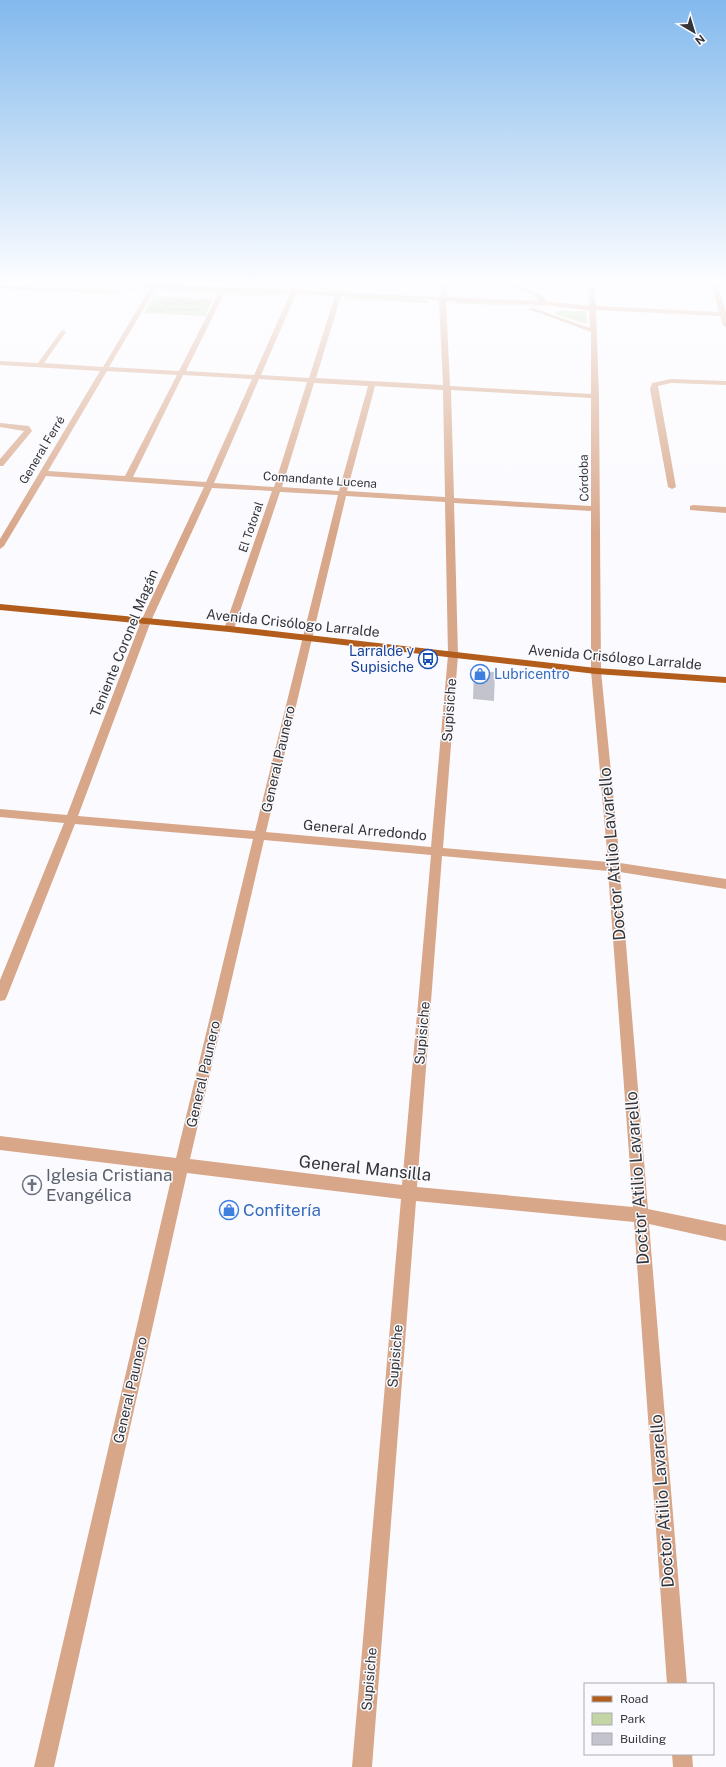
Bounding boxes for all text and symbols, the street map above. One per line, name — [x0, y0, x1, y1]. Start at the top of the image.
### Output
north arrow — [674, 12, 714, 52]
text: N — [693, 33, 707, 47]
street label: General Ferré — [16, 413, 68, 487]
street label: Córdoba — [577, 454, 591, 502]
street label: Comandante Lucena — [263, 469, 377, 491]
street label: El Totoral — [236, 499, 266, 554]
street label: Teniente Coronel Magán — [87, 567, 161, 719]
street label: Avenida Crisólogo Larralde — [206, 606, 381, 640]
street label: Avenida Crisólogo Larralde — [528, 641, 703, 673]
place label: Larralde y Supisiche — [349, 643, 415, 675]
bus stop icon: Larralde y Supisiche — [417, 648, 439, 670]
shop icon: Lubricentro — [469, 663, 491, 685]
place label: Lubricentro — [494, 666, 570, 682]
street label: Supisiche — [439, 678, 459, 742]
street label: General Paunero — [258, 704, 298, 814]
street label: Doctor Atilio Lavarello — [594, 767, 630, 941]
street label: General Arredondo — [302, 817, 428, 843]
street label: Supisiche — [411, 1001, 433, 1065]
street label: General Paunero — [183, 1019, 223, 1129]
street label: Doctor Atilio Lavarello — [621, 1091, 653, 1265]
street label: General Mansilla — [298, 1151, 432, 1185]
place label: Iglesia Cristiana Evangélica — [46, 1165, 172, 1205]
church icon: Iglesia Cristiana Evangélica — [21, 1174, 43, 1196]
shop icon: Confitería — [218, 1199, 240, 1221]
place label: Confitería — [243, 1200, 321, 1220]
street label: Supisiche — [384, 1324, 406, 1388]
street label: General Paunero — [110, 1335, 150, 1445]
street label: Doctor Atilio Lavarello — [646, 1414, 678, 1588]
street label: Supisiche — [358, 1647, 380, 1711]
legend — [584, 1683, 714, 1755]
text: Road — [620, 1692, 648, 1706]
text: Park — [620, 1712, 646, 1726]
text: Building — [620, 1732, 666, 1746]

